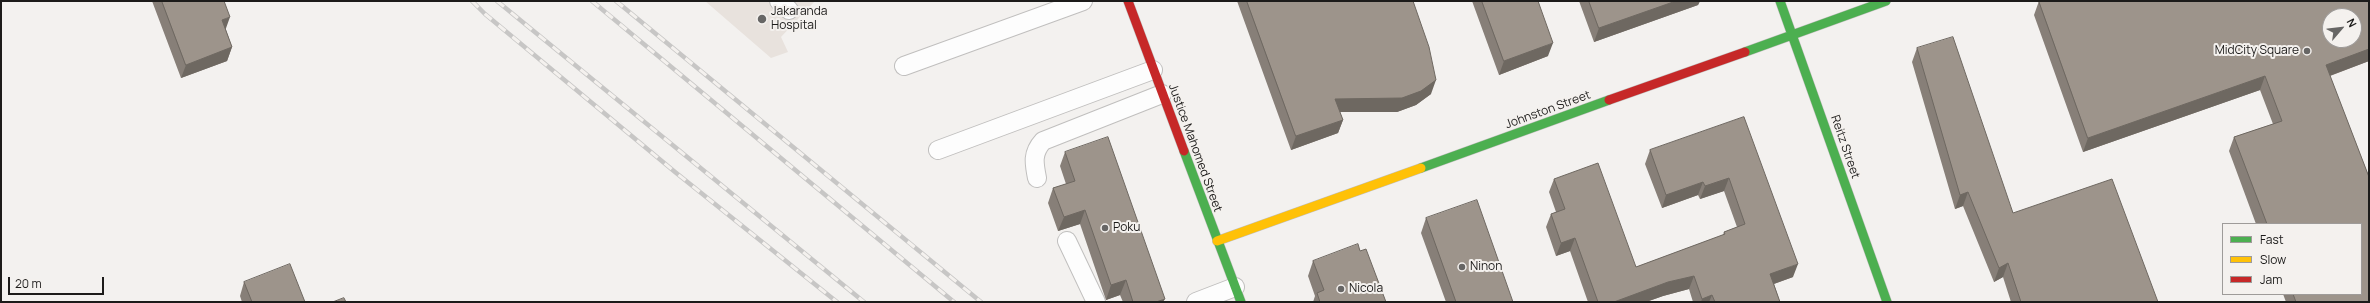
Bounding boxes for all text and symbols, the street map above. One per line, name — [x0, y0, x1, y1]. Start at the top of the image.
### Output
place label: Jakaranda Hospital — [771, 5, 827, 33]
north arrow — [2322, 8, 2362, 48]
marker: Jakaranda Hospital — [756, 13, 768, 25]
text: N — [2344, 16, 2361, 30]
place label: MidCity Square — [2215, 44, 2299, 58]
marker: MidCity Square — [2302, 46, 2312, 56]
street label: Justice Mahomed Street — [1165, 82, 1225, 214]
street label: Johnston Street — [1503, 88, 1593, 132]
street label: Reitz Street — [1827, 113, 1863, 181]
place label: Poku — [1113, 221, 1140, 235]
marker: Poku — [1100, 223, 1110, 233]
legend — [2222, 223, 2362, 295]
text: Fast — [2260, 231, 2284, 248]
text: Slow — [2260, 251, 2286, 268]
place label: Ninon — [1470, 260, 1502, 274]
marker: Ninon — [1457, 262, 1467, 272]
scale bar — [10, 269, 106, 295]
text: Jam — [2260, 271, 2282, 288]
text: 20 m — [15, 275, 42, 292]
place label: Nicola — [1349, 282, 1383, 296]
marker: Nicola — [1336, 284, 1346, 294]

